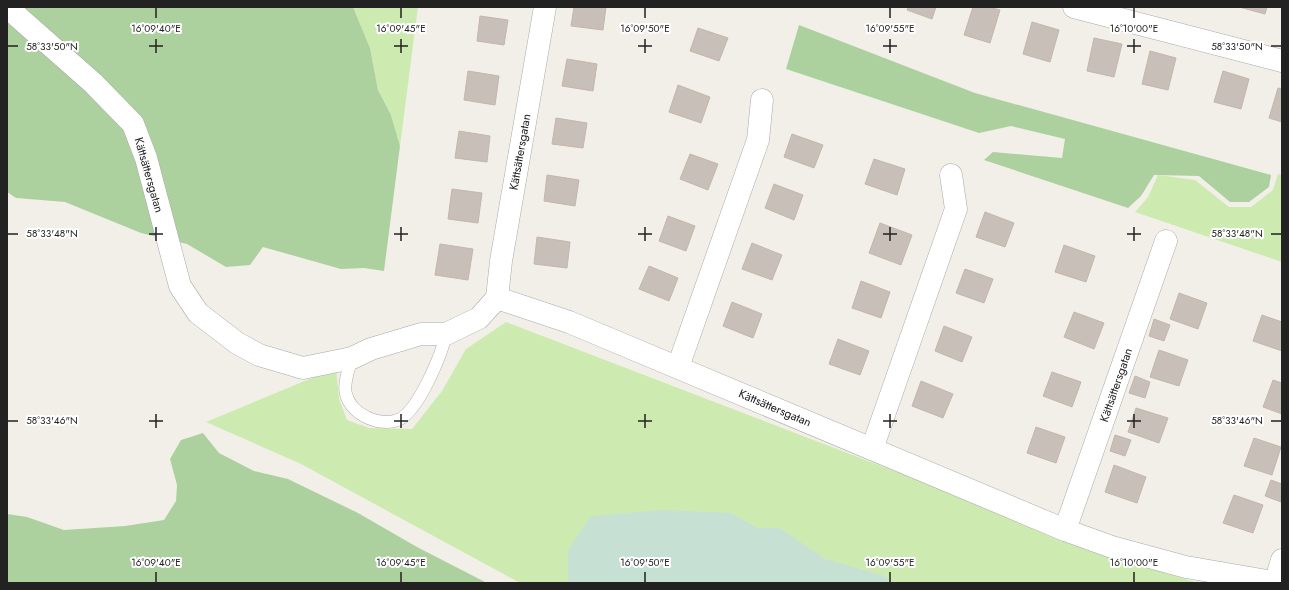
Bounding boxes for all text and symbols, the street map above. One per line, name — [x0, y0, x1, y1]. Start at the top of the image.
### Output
text: 16°09'40"E — [131, 21, 181, 36]
text: 16°09'45"E — [376, 21, 426, 36]
text: 16°09'50"E — [620, 21, 670, 36]
text: 16°09'55"E — [865, 21, 915, 36]
text: 16°10'00"E — [1110, 21, 1158, 36]
text: 58°33'50"N — [26, 39, 78, 54]
text: 58°33'50"N — [1211, 39, 1263, 54]
street label: Kättsättersgatan — [504, 112, 536, 192]
street label: Kättsättersgatan — [130, 135, 168, 215]
text: 58°33'48"N — [26, 226, 78, 241]
text: 58°33'48"N — [1211, 226, 1263, 241]
street label: Kättsättersgatan — [1095, 345, 1137, 425]
street label: Kättsättersgatan — [736, 385, 814, 431]
text: 58°33'46"N — [26, 413, 78, 428]
text: 58°33'46"N — [1211, 413, 1263, 428]
text: 16°09'40"E — [131, 555, 181, 570]
text: 16°09'45"E — [376, 555, 426, 570]
text: 16°09'50"E — [620, 555, 670, 570]
text: 16°09'55"E — [865, 555, 915, 570]
text: 16°10'00"E — [1110, 555, 1158, 570]

